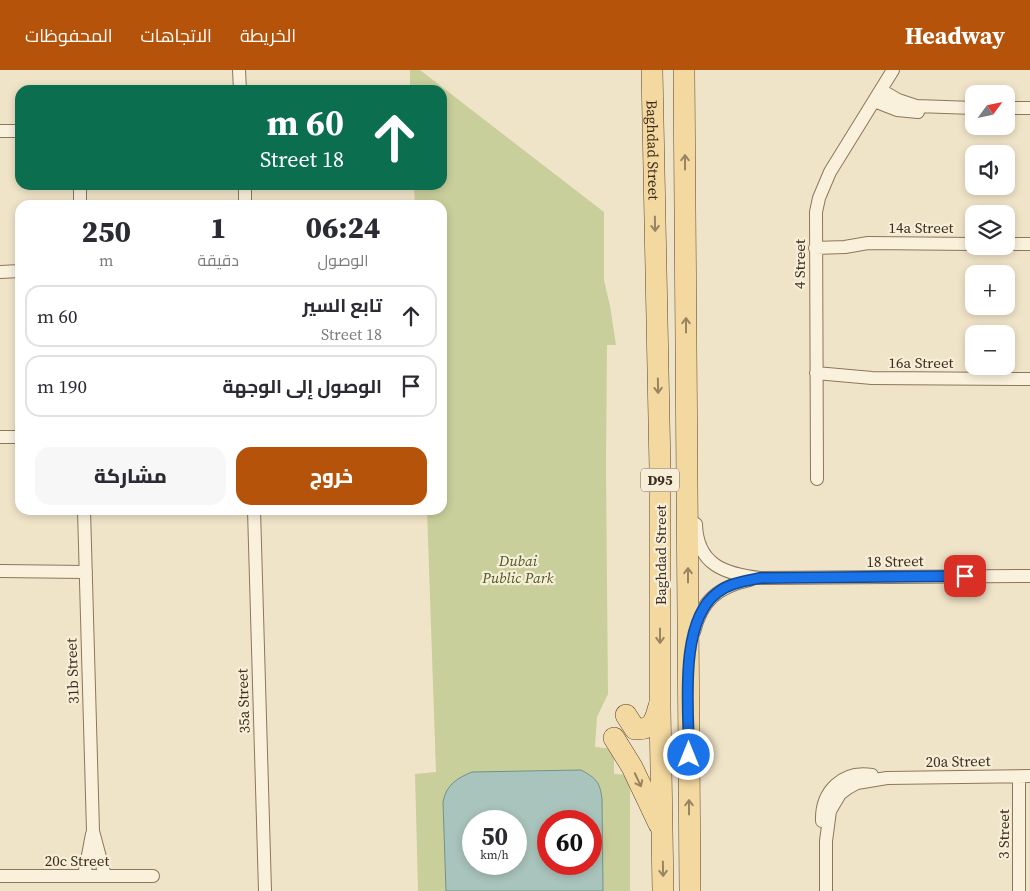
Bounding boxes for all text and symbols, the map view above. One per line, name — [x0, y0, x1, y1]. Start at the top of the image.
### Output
text: Headway — [905, 19, 1005, 52]
text: المحفوظات — [25, 23, 113, 48]
text: الاتجاهات — [141, 23, 212, 48]
text: الخريطة — [240, 23, 296, 48]
north arrow — [965, 85, 1015, 135]
map controls — [965, 85, 1015, 375]
text: 60 m — [267, 99, 344, 147]
street label: Baghdad Street — [642, 100, 665, 201]
icon: ahead — [362, 105, 427, 170]
text: 18 Street — [260, 144, 344, 174]
button: sound — [965, 145, 1015, 195]
one-way arrow — [680, 155, 690, 171]
button: layers — [965, 205, 1015, 255]
text: 1 — [210, 207, 227, 248]
text: 06:24 — [305, 207, 381, 248]
text: 250 — [81, 211, 131, 252]
one-way arrow — [650, 215, 660, 231]
street label: 14a Street — [889, 217, 954, 238]
street label: 4 Street — [789, 239, 810, 289]
text: m — [99, 249, 113, 271]
text: دقيقة — [197, 249, 239, 271]
text: الوصول — [318, 249, 369, 271]
button: + — [965, 265, 1015, 315]
text: تابع السير — [302, 292, 382, 318]
icon: ahead — [397, 302, 425, 330]
text: 60 m — [37, 303, 78, 329]
one-way arrow — [681, 317, 691, 334]
text: 18 Street — [321, 323, 382, 345]
button: − — [965, 325, 1015, 375]
street label: 16a Street — [889, 352, 954, 373]
icon: arrive — [397, 372, 425, 400]
text: 190 m — [37, 373, 87, 399]
text: الوصول إلى الوجهة — [222, 373, 382, 399]
one-way arrow — [653, 378, 663, 394]
button: مشاركة — [35, 447, 226, 505]
button: خروج — [236, 447, 427, 505]
road number: D95 — [641, 468, 679, 492]
street label: Baghdad Street — [650, 505, 671, 605]
park label: Dubai Public Park — [481, 550, 555, 588]
street label: 18 Street — [866, 550, 924, 572]
pin — [944, 555, 986, 597]
icon: arrive — [951, 562, 979, 590]
one-way arrow — [683, 567, 693, 584]
one-way arrow — [655, 628, 665, 644]
street label: 31b Street — [60, 638, 84, 704]
street label: 35a Street — [231, 668, 255, 734]
position arrow — [662, 728, 714, 780]
street label: 20a Street — [925, 750, 991, 772]
one-way arrow — [634, 772, 644, 787]
one-way arrow — [684, 800, 694, 816]
street label: 3 Street — [993, 809, 1014, 859]
speed limit sign: 60 — [537, 810, 602, 875]
text: 50 — [481, 819, 508, 853]
text: km/h — [480, 847, 509, 863]
street label: 20c Street — [45, 850, 109, 871]
one-way arrow — [658, 860, 668, 876]

